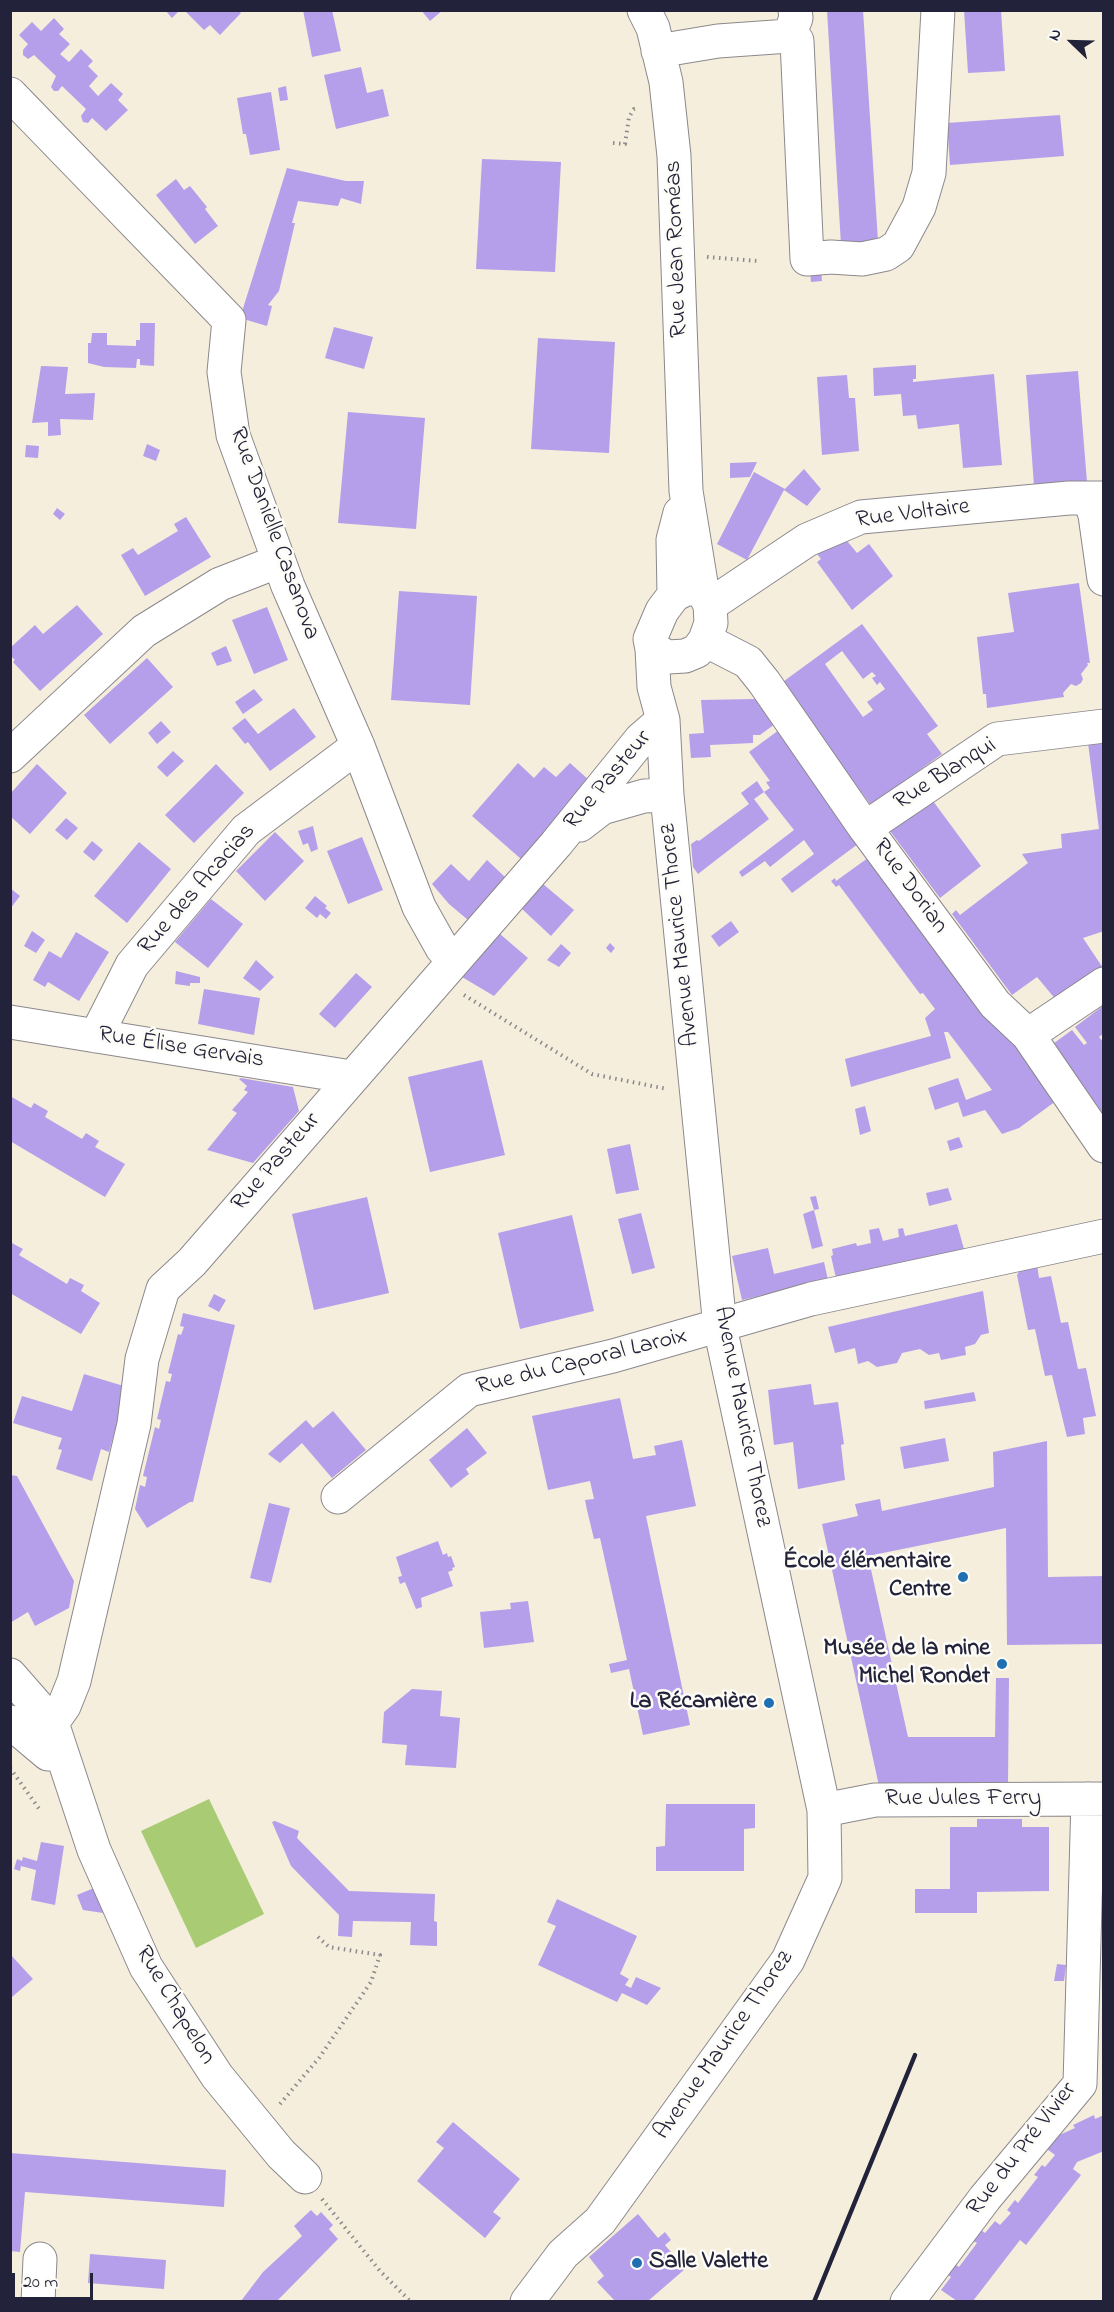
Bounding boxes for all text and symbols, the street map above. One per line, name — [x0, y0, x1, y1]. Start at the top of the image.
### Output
north arrow — [1042, 12, 1102, 72]
text: N — [1042, 25, 1069, 45]
street label: Rue Jean Roméas — [661, 160, 695, 338]
street label: Rue Danielle Casanova — [221, 424, 325, 644]
street label: Rue Voltaire — [855, 494, 971, 536]
street label: Rue Pasteur — [559, 725, 659, 837]
street label: Rue Blanqui — [890, 732, 1002, 818]
street label: Rue des Acacias — [133, 818, 263, 962]
street label: Avenue Maurice Thorez — [655, 822, 707, 1048]
street label: Rue Dorian — [865, 834, 953, 940]
street label: Rue Élise Gervais — [96, 1022, 266, 1076]
street label: Rue Pasteur — [226, 1108, 328, 1218]
street label: Avenue Maurice Thorez — [705, 1304, 777, 1530]
street label: Rue du Caporal Laroix — [474, 1323, 690, 1403]
place label: École élémentaire Centre — [783, 1549, 951, 1605]
marker: École élémentaire Centre — [956, 1570, 970, 1584]
place label: Musée de la mine Michel Rondet — [823, 1636, 990, 1692]
marker: Musée de la mine Michel Rondet — [995, 1657, 1009, 1671]
place label: La Récamière — [630, 1689, 757, 1717]
marker: La Récamière — [762, 1696, 776, 1710]
street label: Rue Jules Ferry — [885, 1786, 1041, 1814]
street label: Rue Chapelon — [127, 1941, 221, 2071]
street label: Avenue Maurice Thorez — [649, 1946, 801, 2146]
street label: Rue du Pré Vivier — [962, 2077, 1084, 2223]
place label: Salle Valette — [649, 2249, 768, 2277]
marker: Salle Valette — [630, 2256, 644, 2270]
scale bar — [15, 2261, 96, 2299]
text: 20 m — [23, 2270, 58, 2296]

